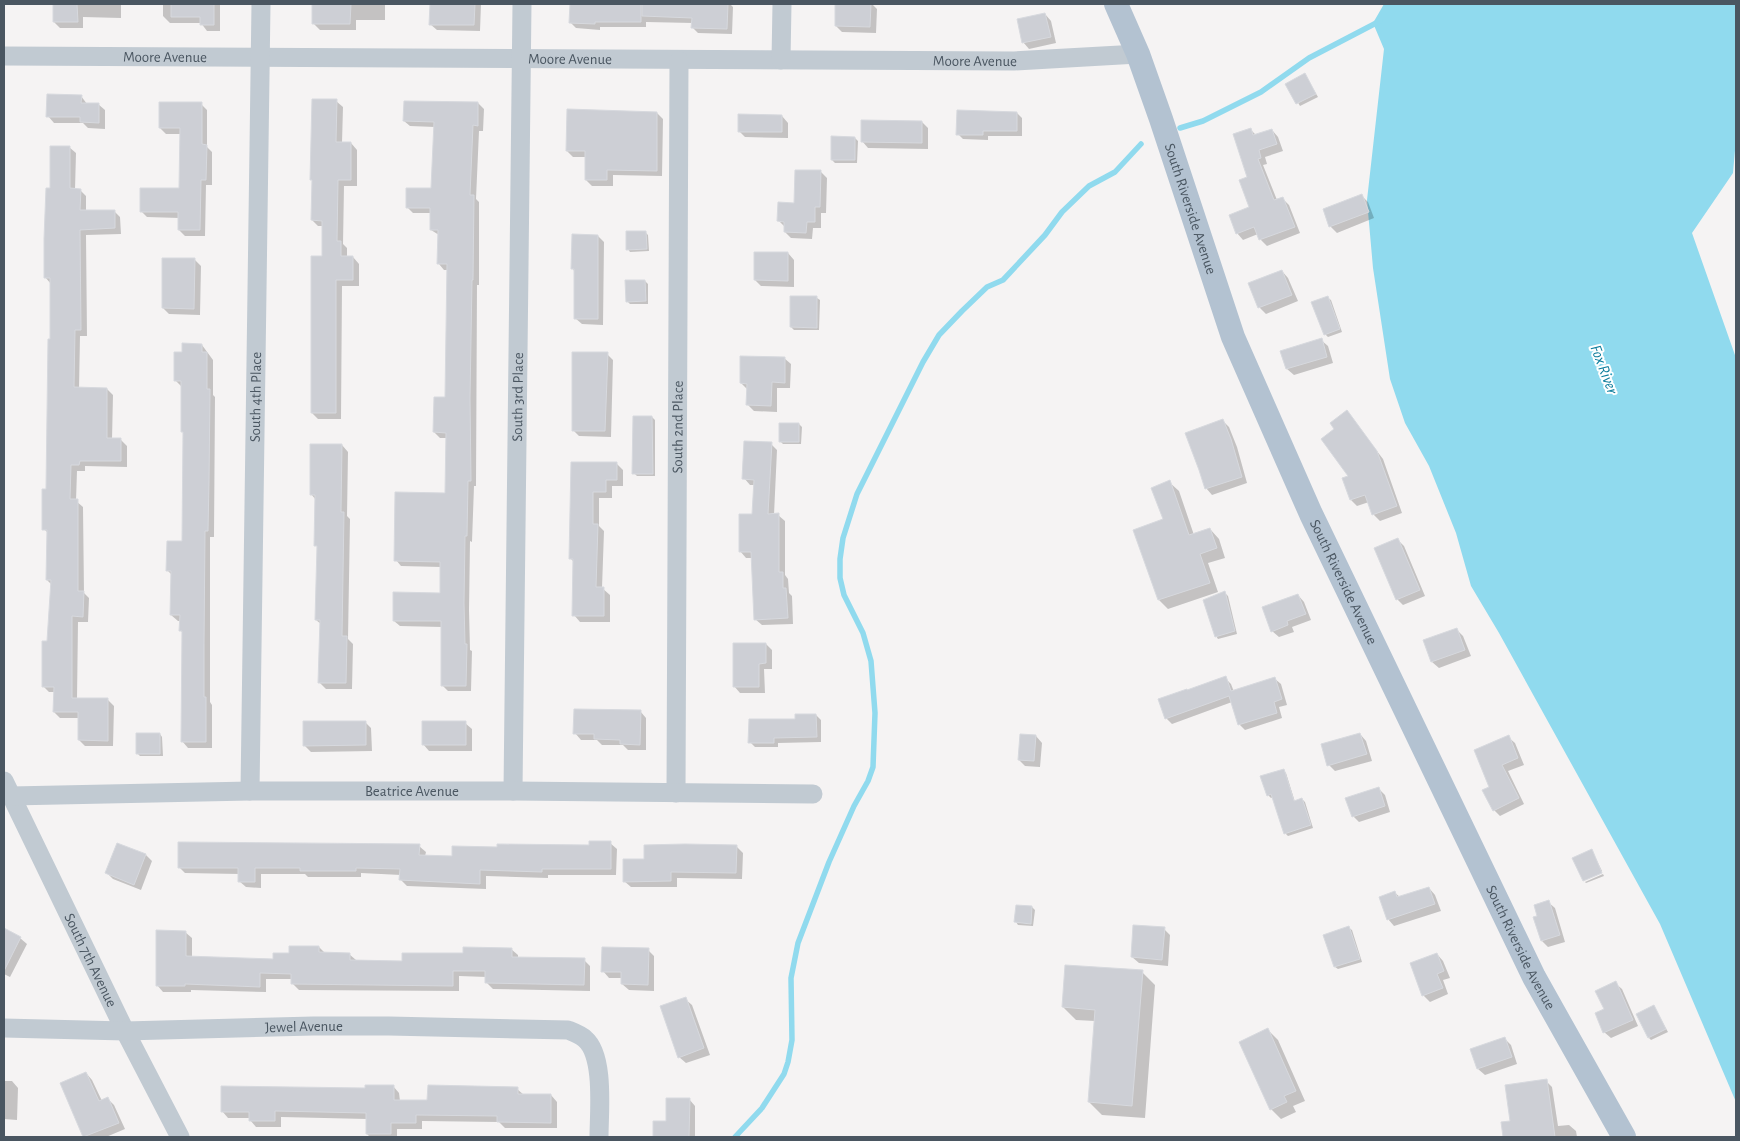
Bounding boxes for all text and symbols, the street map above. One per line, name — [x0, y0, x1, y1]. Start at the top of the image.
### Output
street label: Moore Avenue — [123, 50, 207, 65]
street label: Moore Avenue — [528, 52, 612, 67]
street label: Moore Avenue — [933, 54, 1017, 69]
street label: South Riverside Avenue — [1162, 141, 1219, 276]
water label: Fox River — [1587, 343, 1621, 397]
street label: South 4th Place — [248, 352, 264, 442]
street label: South 3rd Place — [510, 352, 526, 442]
street label: South 2nd Place — [670, 380, 686, 473]
street label: South Riverside Avenue — [1307, 517, 1380, 647]
street label: Beatrice Avenue — [365, 784, 459, 799]
street label: South Riverside Avenue — [1483, 883, 1558, 1012]
street label: South 7th Avenue — [61, 911, 119, 1010]
street label: Jewel Avenue — [265, 1019, 343, 1035]

